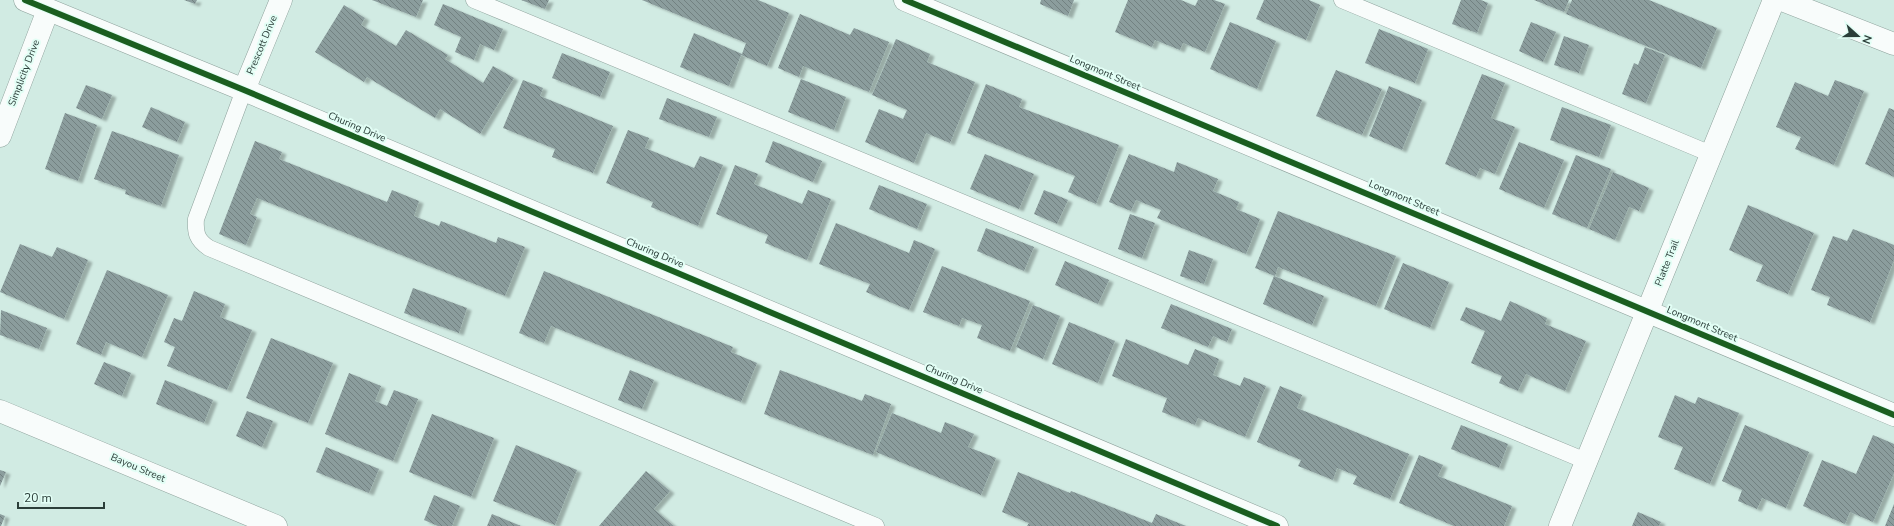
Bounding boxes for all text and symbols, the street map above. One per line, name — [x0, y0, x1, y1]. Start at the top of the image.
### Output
street label: Prescott Drive — [243, 13, 281, 77]
north arrow — [1838, 16, 1878, 56]
text: N — [1858, 33, 1875, 46]
street label: Simplicity Drive — [5, 38, 43, 108]
street label: Longmont Street — [1067, 52, 1143, 94]
street label: Churing Drive — [326, 108, 388, 146]
street label: Longmont Street — [1366, 177, 1442, 219]
street label: Churing Drive — [624, 234, 686, 272]
street label: Platte Trail — [1651, 238, 1683, 288]
street label: Longmont Street — [1664, 303, 1740, 345]
street label: Churing Drive — [923, 360, 985, 398]
street label: Bayou Street — [109, 450, 168, 486]
scale bar — [18, 484, 104, 510]
text: 20 m — [24, 490, 52, 506]

